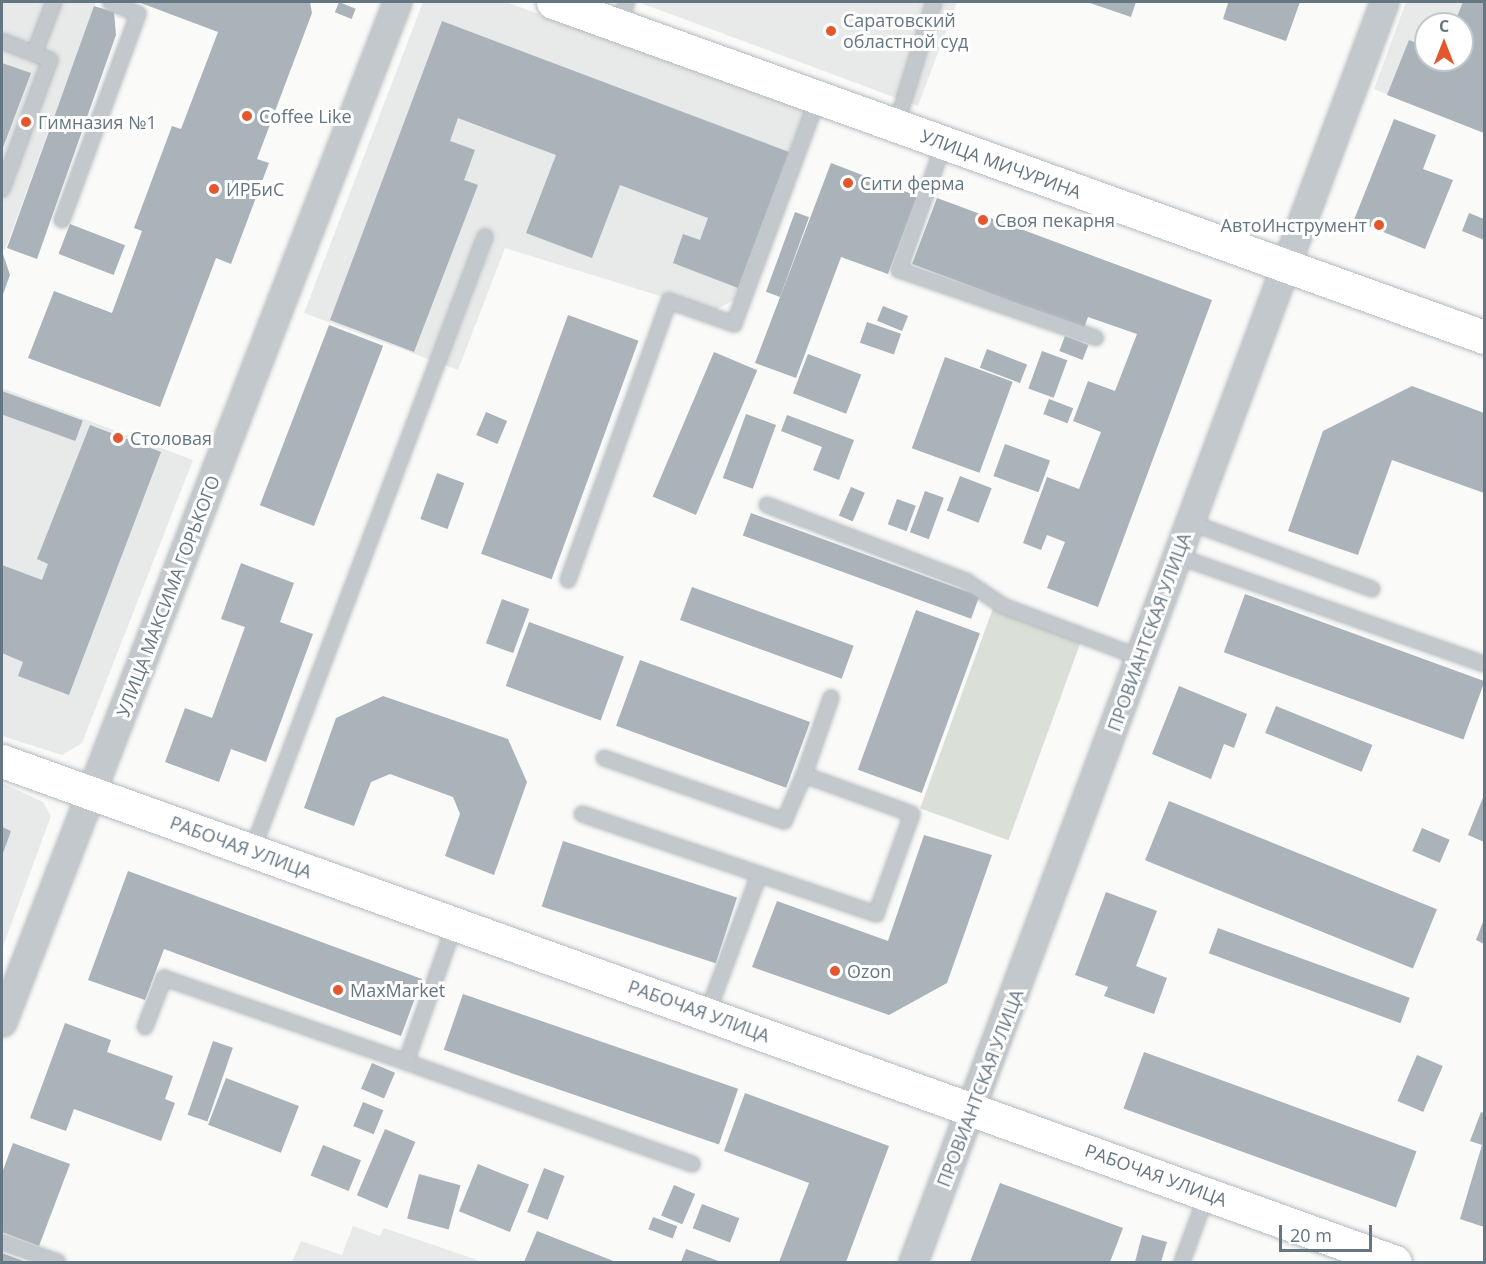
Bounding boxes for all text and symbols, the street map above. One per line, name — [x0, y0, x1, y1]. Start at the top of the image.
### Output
place label: Саратовский областной суд — [843, 10, 968, 52]
north arrow — [1414, 12, 1474, 72]
text: С — [1439, 15, 1449, 37]
marker: Саратовский областной суд — [824, 24, 838, 38]
place label: Coffee Like — [259, 105, 352, 127]
marker: Coffee Like — [240, 109, 254, 123]
place label: Гимназия №1 — [38, 111, 157, 133]
marker: Гимназия №1 — [19, 115, 33, 129]
street label: УЛИЦА МИЧУРИНА — [918, 125, 1084, 203]
place label: Сити ферма — [860, 172, 965, 194]
marker: Сити ферма — [841, 176, 855, 190]
place label: ИРБиС — [226, 178, 284, 200]
marker: ИРБиС — [207, 182, 221, 196]
place label: Своя пекарня — [995, 209, 1115, 231]
marker: Своя пекарня — [976, 213, 990, 227]
place label: АвтоИнструмент — [1221, 214, 1367, 236]
marker: АвтоИнструмент — [1372, 218, 1386, 232]
place label: Столовая — [130, 427, 212, 449]
marker: Столовая — [111, 431, 125, 445]
street label: УЛИЦА МАКСИМА ГОРЬКОГО — [112, 472, 224, 720]
street label: ПРОВИАНТСКАЯ УЛИЦА — [1103, 530, 1195, 734]
street label: РАБОЧАЯ УЛИЦА — [167, 811, 315, 883]
place label: Ozon — [847, 960, 891, 982]
marker: Ozon — [828, 964, 842, 978]
street label: РАБОЧАЯ УЛИЦА — [625, 975, 773, 1047]
place label: MaxMarket — [350, 979, 445, 1001]
marker: MaxMarket — [331, 983, 345, 997]
street label: ПРОВИАНТСКАЯ УЛИЦА — [932, 986, 1028, 1190]
street label: РАБОЧАЯ УЛИЦА — [1082, 1139, 1230, 1211]
scale bar — [1282, 1213, 1375, 1251]
text: 20 m — [1290, 1223, 1332, 1247]

